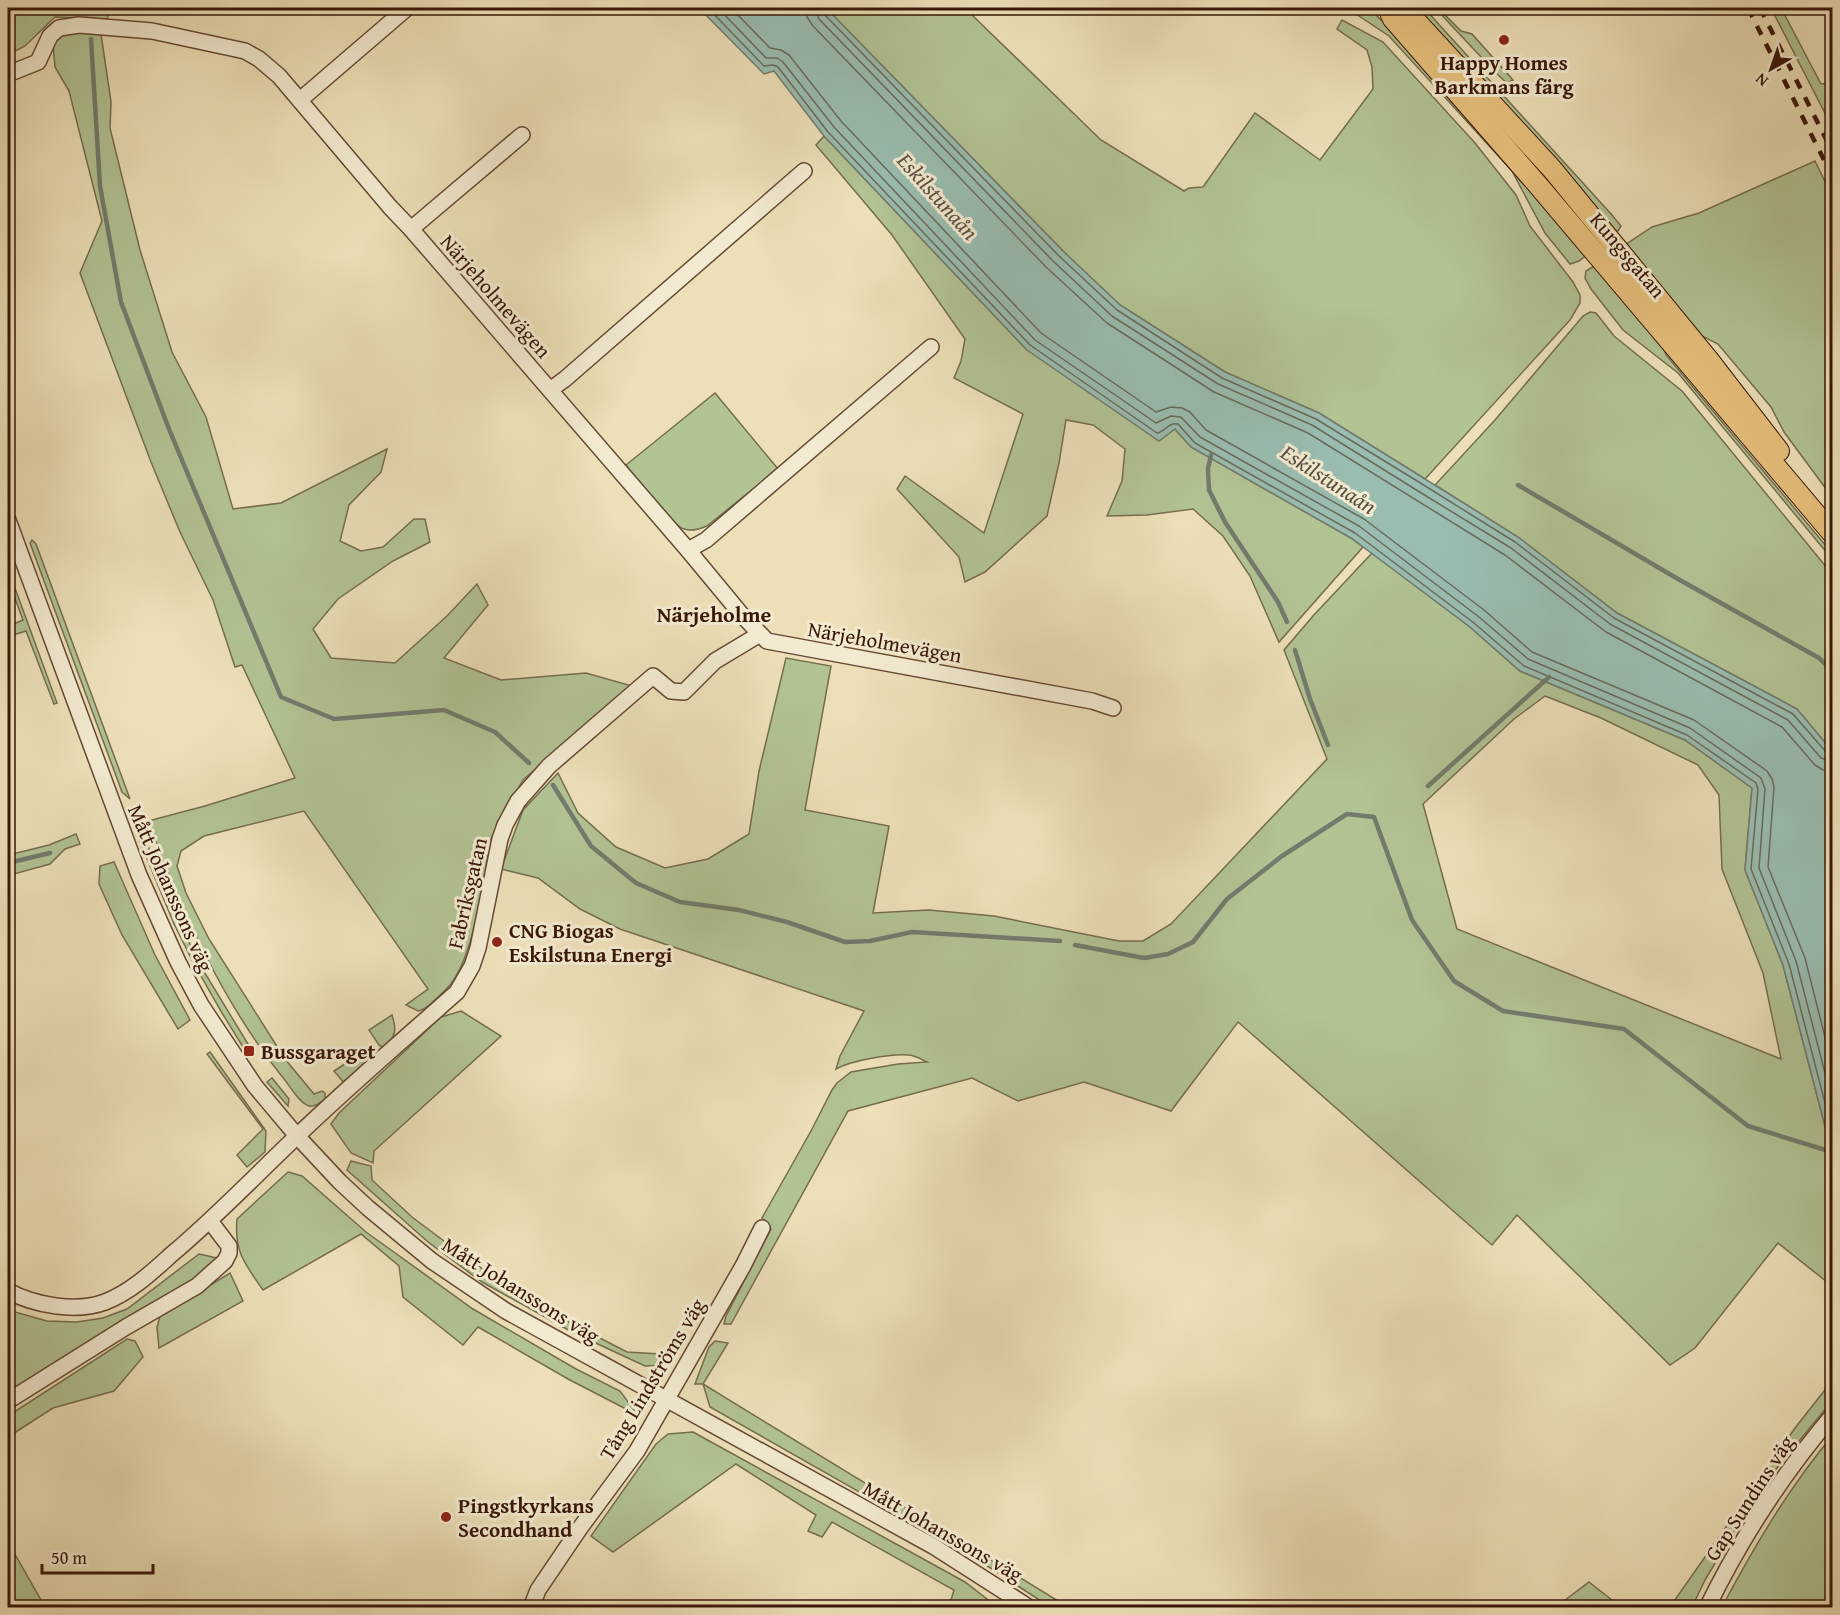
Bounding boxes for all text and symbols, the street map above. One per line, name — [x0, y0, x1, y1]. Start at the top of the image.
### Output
marker: Happy Homes Barkmans färg — [1497, 33, 1511, 47]
north arrow — [1741, 39, 1801, 99]
place label: Happy Homes Barkmans färg — [1435, 47, 1574, 102]
text: N — [1749, 68, 1773, 93]
water label: Eskilstunaån — [889, 144, 986, 247]
street label: Kungsgatan — [1583, 205, 1673, 305]
street label: Närjeholmevägen — [433, 227, 559, 365]
water label: Eskilstunaån — [1274, 436, 1383, 522]
district label: Närjeholme — [657, 598, 772, 630]
street label: Närjeholmevägen — [806, 613, 965, 671]
street label: Mått Johanssons väg — [120, 799, 222, 977]
street label: Fabriksgatan — [439, 834, 495, 952]
place label: CNG Biogas Eskilstuna Energi — [509, 915, 673, 970]
marker: CNG Biogas Eskilstuna Energi — [490, 935, 504, 949]
place label: Bussgaraget — [261, 1036, 375, 1067]
marker: Bussgaraget — [242, 1044, 256, 1058]
street label: Mått Johanssons väg — [436, 1229, 606, 1351]
street label: Tång Lindströms väg — [591, 1292, 713, 1466]
street label: Gap Sundins väg — [1697, 1429, 1802, 1567]
street label: Mått Johanssons väg — [857, 1472, 1029, 1590]
place label: Pingstkyrkans Secondhand — [458, 1490, 594, 1545]
marker: Pingstkyrkans Secondhand — [439, 1510, 453, 1524]
scale bar — [42, 1537, 153, 1575]
text: 50 m — [51, 1544, 87, 1571]

